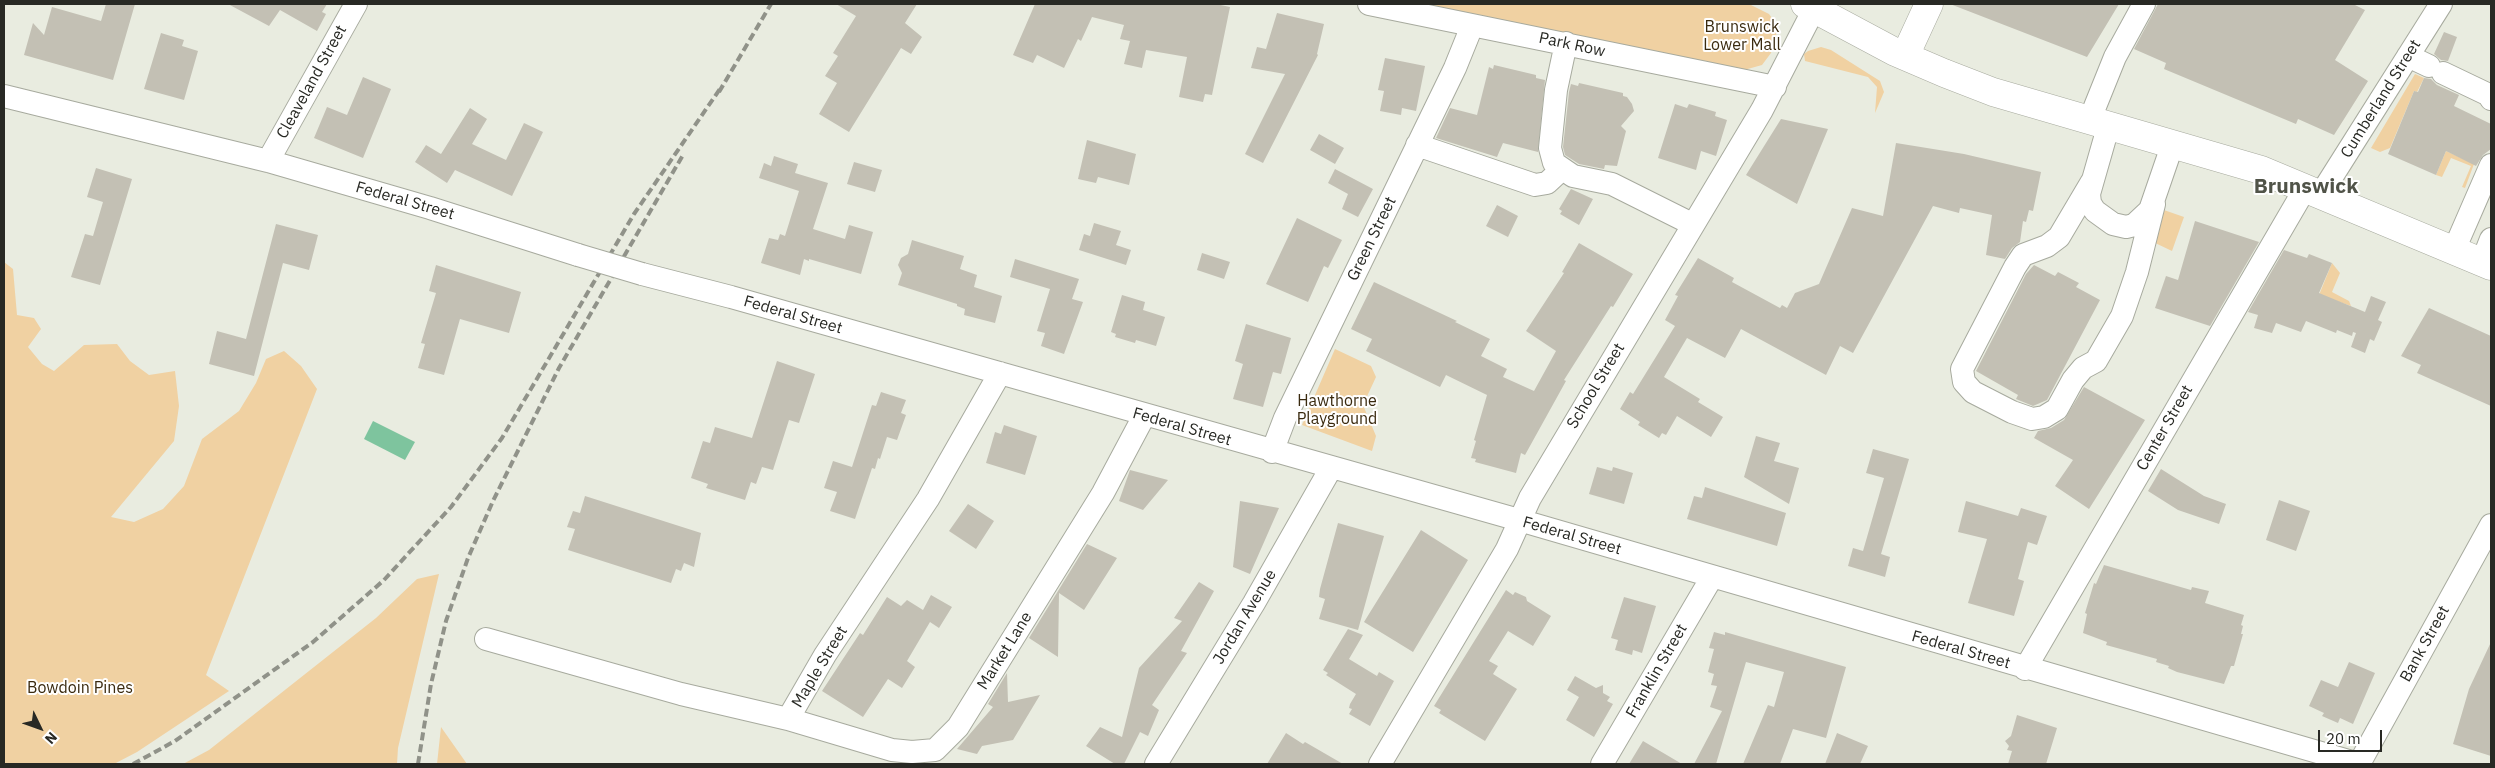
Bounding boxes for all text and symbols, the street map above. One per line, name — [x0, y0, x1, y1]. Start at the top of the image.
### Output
park label: Brunswick Lower Mall — [1703, 17, 1781, 55]
street label: Cleaveland Street — [273, 22, 351, 142]
street label: Park Row — [1537, 29, 1607, 61]
street label: Cumberland Street — [2337, 36, 2425, 162]
district label: Brunswick — [2254, 174, 2358, 200]
street label: Federal Street — [353, 178, 457, 224]
street label: Green Street — [1343, 194, 1401, 284]
street label: Federal Street — [741, 292, 845, 338]
street label: School Street — [1563, 340, 1629, 432]
street label: Center Street — [2133, 382, 2197, 474]
park label: Hawthorne Playground — [1297, 391, 1377, 429]
street label: Federal Street — [1130, 404, 1234, 450]
street label: Federal Street — [1520, 513, 1624, 559]
street label: Jordan Avenue — [1209, 566, 1281, 668]
street label: Bank Street — [2396, 603, 2454, 685]
street label: Market Lane — [973, 609, 1037, 693]
street label: Franklin Street — [1622, 620, 1692, 722]
street label: Maple Street — [788, 623, 852, 711]
street label: Federal Street — [1909, 627, 2013, 673]
park label: Bowdoin Pines — [27, 678, 133, 698]
north arrow — [15, 703, 65, 753]
scale bar — [2320, 720, 2384, 752]
text: N — [41, 728, 61, 748]
text: 20 m — [2326, 729, 2361, 748]

